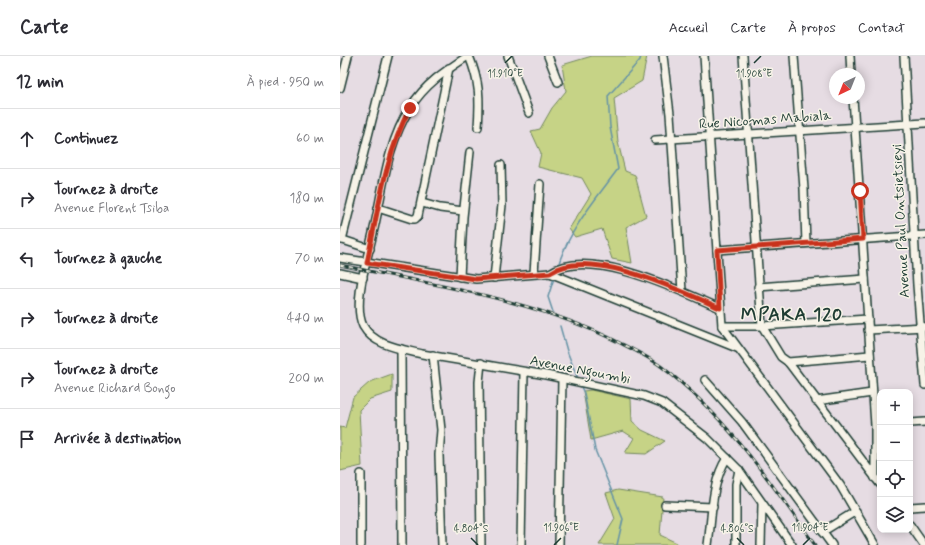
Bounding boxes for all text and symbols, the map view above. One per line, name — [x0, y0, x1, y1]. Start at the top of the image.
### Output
text: Carte — [20, 15, 69, 40]
text: Accueil — [669, 19, 708, 37]
text: Carte — [730, 19, 766, 37]
text: À propos — [788, 19, 836, 37]
text: Contact — [858, 19, 905, 37]
text: 11.910°E — [487, 67, 523, 81]
text: 11.908°E — [736, 67, 772, 81]
north arrow — [829, 68, 865, 104]
text: 12 min — [16, 71, 64, 93]
text: À pied · 950 m — [246, 74, 324, 91]
route end — [401, 99, 419, 117]
street label: Rue Nicomas Mabiala — [698, 106, 832, 134]
icon: ahead — [16, 128, 38, 150]
text: Continuez — [54, 129, 118, 149]
text: 60 m — [296, 130, 324, 147]
street label: Avenue Paul Ontsietsieyi — [888, 144, 914, 298]
text: Tournez à droite — [54, 180, 158, 200]
route start — [851, 182, 869, 200]
icon: right — [16, 188, 38, 210]
text: 180 m — [289, 190, 324, 207]
text: Avenue Florent Tsiba — [54, 200, 169, 217]
icon: left — [16, 248, 38, 270]
text: Tournez à gauche — [54, 249, 162, 269]
text: 70 m — [295, 250, 324, 267]
district label: MPAKA 120 — [741, 303, 843, 327]
icon: right — [16, 308, 38, 330]
text: Tournez à droite — [54, 309, 158, 329]
text: 440 m — [287, 310, 324, 327]
street label: Avenue Ngoumbi — [528, 351, 632, 391]
text: Tournez à droite — [54, 360, 158, 380]
icon: right — [16, 368, 38, 390]
text: 200 m — [289, 370, 324, 387]
text: Avenue Richard Bongo — [54, 380, 176, 397]
map controls — [877, 389, 913, 533]
button: + — [877, 389, 913, 425]
button: − — [877, 425, 913, 461]
icon: arrive — [16, 428, 38, 450]
text: Arrivée à destination — [54, 429, 181, 449]
button: locate — [877, 461, 913, 497]
button: layers — [877, 497, 913, 533]
text: 11.906°E — [543, 521, 579, 535]
text: 11.904°E — [792, 521, 829, 535]
text: 4.804°S — [454, 522, 489, 536]
text: 4.806°S — [720, 522, 754, 536]

